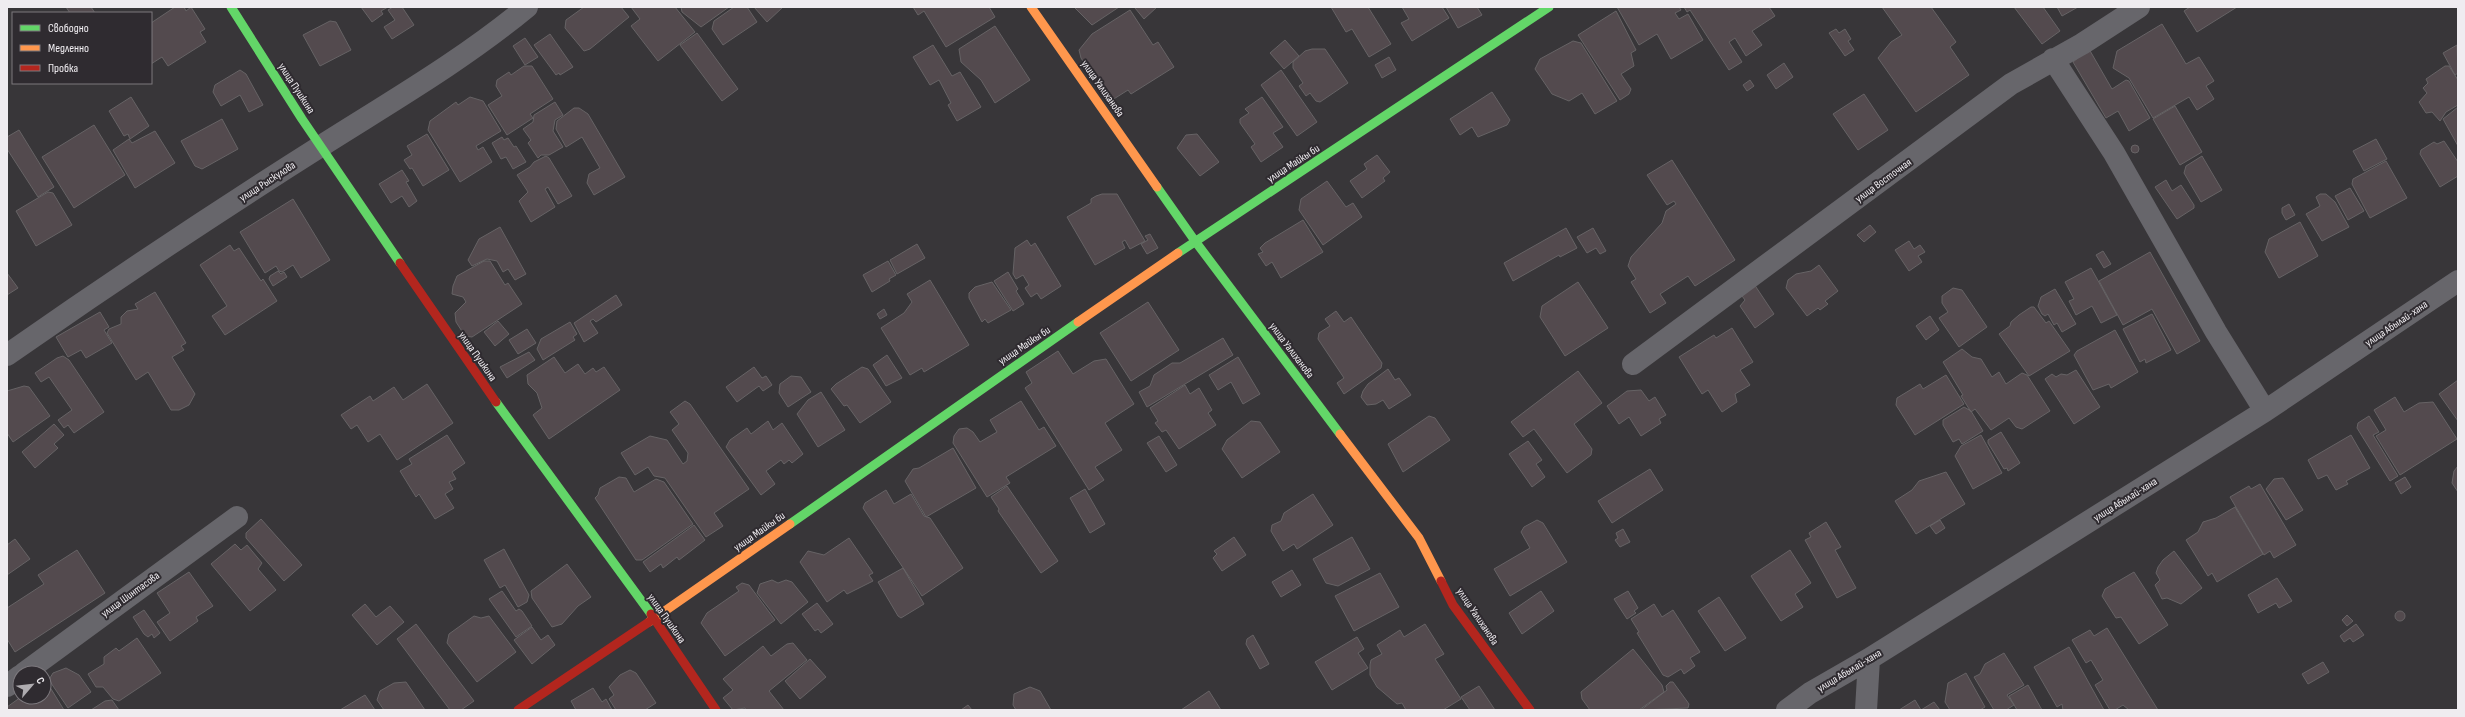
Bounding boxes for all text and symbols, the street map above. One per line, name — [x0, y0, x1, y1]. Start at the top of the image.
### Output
legend — [12, 12, 152, 84]
text: Свободно — [48, 21, 89, 36]
text: Медленно — [48, 41, 89, 56]
street label: улица Уалиханова — [1078, 57, 1127, 119]
text: Пробка — [48, 61, 79, 76]
street label: улица Пушкина — [275, 61, 318, 116]
street label: улица Майкы би — [1265, 141, 1322, 185]
street label: улица Восточная — [1853, 156, 1914, 205]
street label: улица Рыскулова — [237, 159, 298, 204]
street label: улица Абылай-хана — [2363, 298, 2430, 349]
street label: улица Уалиханова — [1266, 320, 1317, 381]
street label: улица Майкы би — [996, 323, 1053, 368]
street label: улица Пушкина — [456, 329, 499, 384]
street label: улица Абылай-хана — [2091, 475, 2160, 524]
street label: улица Майкы би — [731, 509, 788, 554]
street label: улица Шинтасова — [99, 569, 162, 620]
street label: улица Уалиханова — [1454, 585, 1501, 647]
street label: улица Пушкина — [645, 591, 688, 646]
street label: улица Абылай-хана — [1815, 646, 1884, 695]
north arrow — [12, 665, 52, 705]
text: С — [33, 675, 48, 686]

